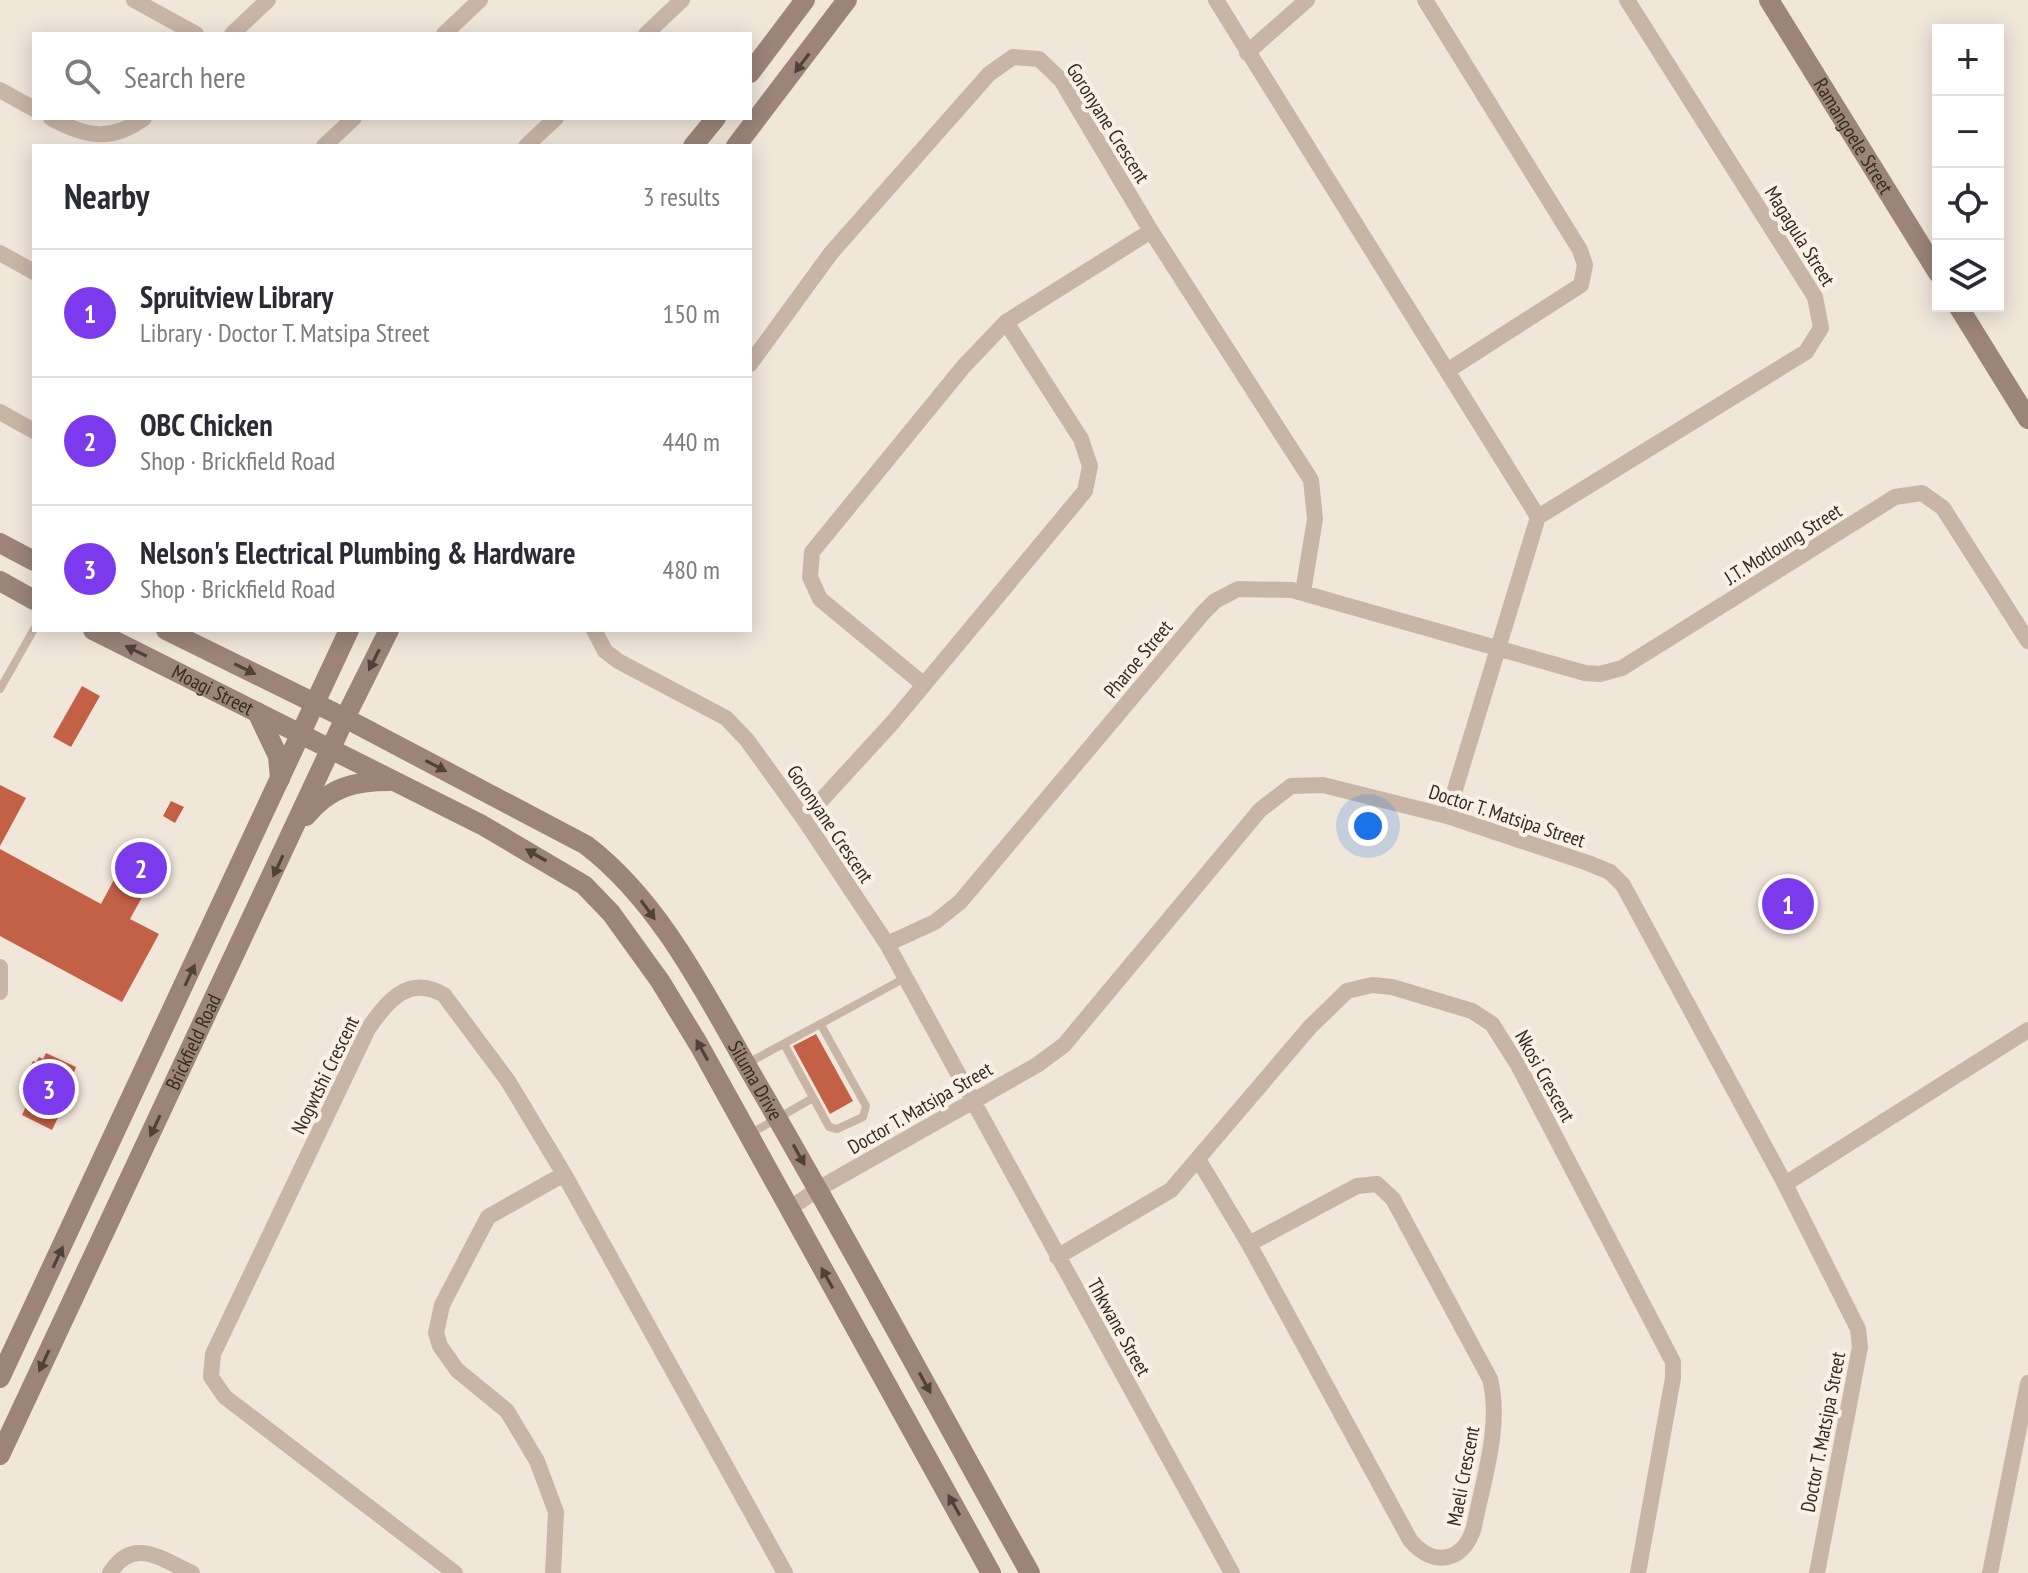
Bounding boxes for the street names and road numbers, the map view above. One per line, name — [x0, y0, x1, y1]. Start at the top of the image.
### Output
street label: Goronyane Crescent — [1061, 58, 1156, 188]
street label: Ramangoele Street — [1808, 73, 1899, 199]
street label: Magagula Street — [1759, 181, 1841, 291]
street label: J.T. Motloung Street — [1719, 497, 1847, 591]
street label: Pharoe Street — [1098, 614, 1178, 703]
street label: Moagi Street — [168, 659, 258, 722]
street label: Goronyane Crescent — [781, 760, 879, 888]
street label: Doctor T. Matsipa Street — [1426, 778, 1589, 854]
street label: Brickfield Road — [160, 990, 227, 1094]
street label: Nogwtshi Crescent — [285, 1011, 365, 1138]
street label: Nkosi Crescent — [1509, 1026, 1581, 1127]
street label: Siluma Drive — [722, 1036, 789, 1125]
street label: Doctor T. Matsipa Street — [843, 1056, 997, 1160]
street label: Thkwane Street — [1081, 1273, 1157, 1381]
street label: Doctor T. Matsipa Street — [1795, 1349, 1851, 1514]
street label: Maeli Crescent — [1441, 1423, 1485, 1528]

